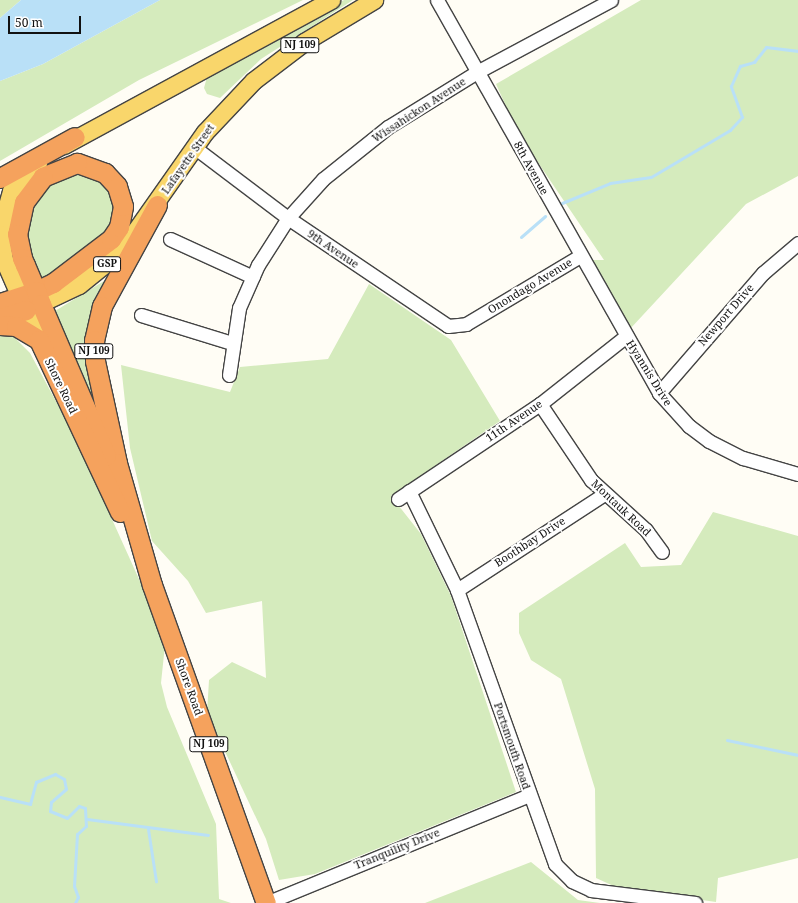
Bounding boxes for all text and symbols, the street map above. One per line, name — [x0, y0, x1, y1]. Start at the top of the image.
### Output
scale bar — [10, 8, 83, 34]
text: 50 m — [15, 14, 43, 31]
road number: NJ 109 — [280, 37, 320, 53]
street label: Wissahickon Avenue — [370, 75, 468, 145]
street label: Lafayette Street — [159, 121, 217, 197]
street label: 8th Avenue — [511, 139, 551, 197]
street label: 9th Avenue — [305, 227, 361, 271]
road number: GSP — [93, 256, 121, 272]
street label: Onondago Avenue — [485, 256, 575, 316]
street label: Newport Drive — [696, 281, 756, 349]
street label: Hyannis Drive — [623, 337, 675, 409]
road number: NJ 109 — [74, 343, 114, 359]
street label: Shore Road — [42, 356, 80, 416]
street label: 11th Avenue — [483, 397, 545, 445]
street label: Montauk Road — [588, 477, 654, 539]
street label: Boothbay Drive — [492, 514, 568, 570]
street label: Shore Road — [173, 657, 205, 717]
street label: Portsmouth Road — [491, 701, 533, 791]
road number: NJ 109 — [189, 736, 229, 752]
street label: Tranquility Drive — [352, 826, 442, 872]

